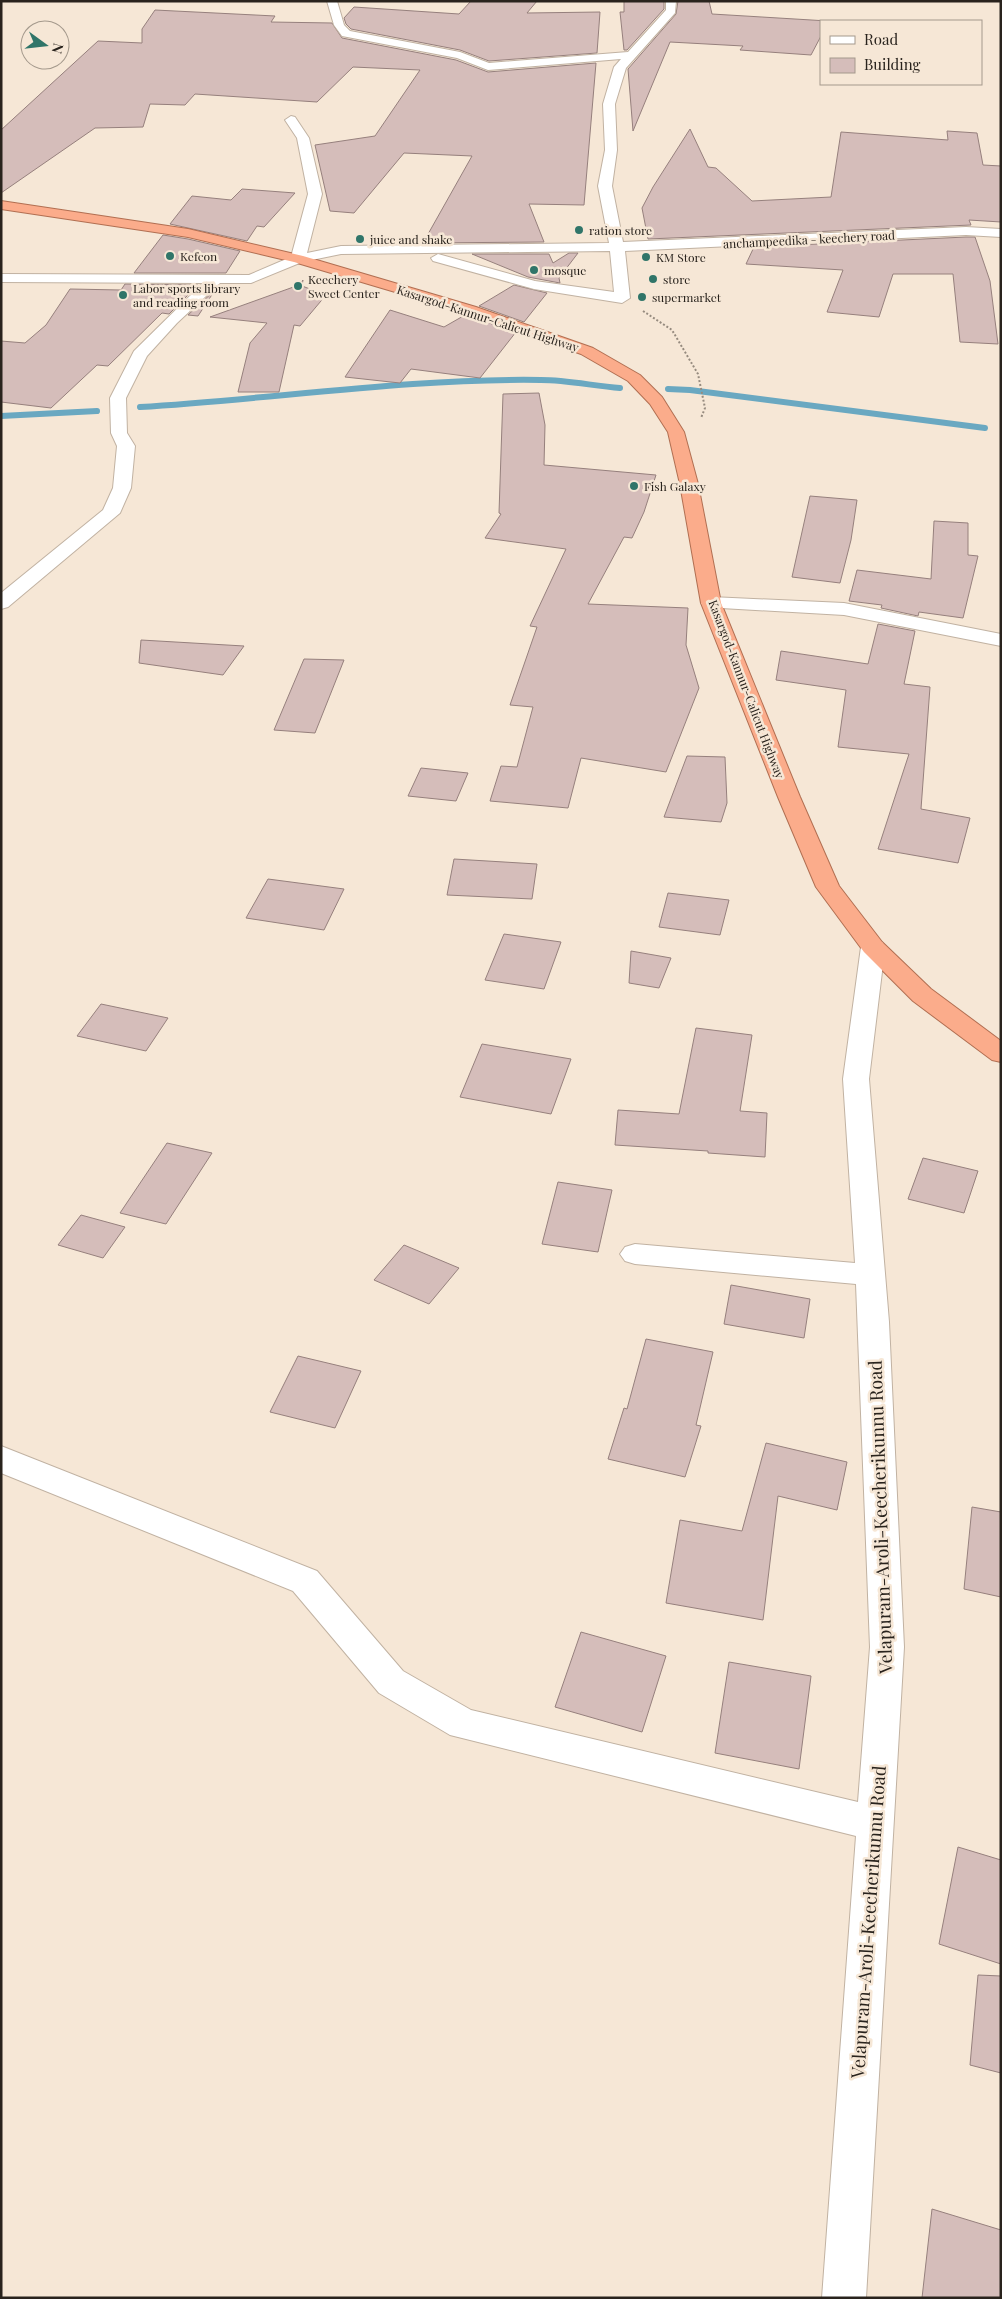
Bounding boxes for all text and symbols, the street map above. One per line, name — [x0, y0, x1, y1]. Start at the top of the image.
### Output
north arrow — [20, 20, 70, 70]
legend — [820, 20, 982, 85]
text: Road — [864, 29, 898, 49]
text: N — [48, 41, 69, 56]
text: Building — [864, 54, 921, 74]
place label: ration store — [589, 222, 652, 238]
marker: ration store — [573, 224, 585, 236]
street label: anchampeedika - keechery road — [723, 227, 895, 251]
place label: juice and shake — [369, 231, 452, 247]
marker: juice and shake — [354, 233, 366, 245]
place label: Kefcon — [180, 248, 217, 264]
place label: KM Store — [656, 249, 706, 265]
marker: Kefcon — [164, 250, 176, 262]
marker: KM Store — [640, 251, 652, 263]
place label: mosque — [544, 262, 586, 278]
marker: mosque — [528, 264, 540, 276]
place label: Keechery Sweet Center — [308, 271, 381, 301]
place label: store — [663, 271, 690, 287]
marker: store — [647, 273, 659, 285]
place label: Labor sports library and reading room — [133, 280, 240, 310]
marker: Keechery Sweet Center — [292, 280, 304, 292]
street label: Kasargod-Kannur-Calicut Highway — [395, 281, 581, 355]
marker: Labor sports library and reading room — [117, 289, 129, 301]
place label: supermarket — [652, 289, 722, 305]
marker: supermarket — [636, 291, 648, 303]
place label: Fish Galaxy — [644, 478, 706, 494]
marker: Fish Galaxy — [628, 480, 640, 492]
street label: Kasargod-Kannur-Calicut Highway — [705, 597, 789, 781]
street label: Velapuram-Aroli-Keecherikunnu Road — [863, 1359, 897, 1675]
street label: Velapuram-Aroli-Keecherikunnu Road — [845, 1764, 891, 2080]

